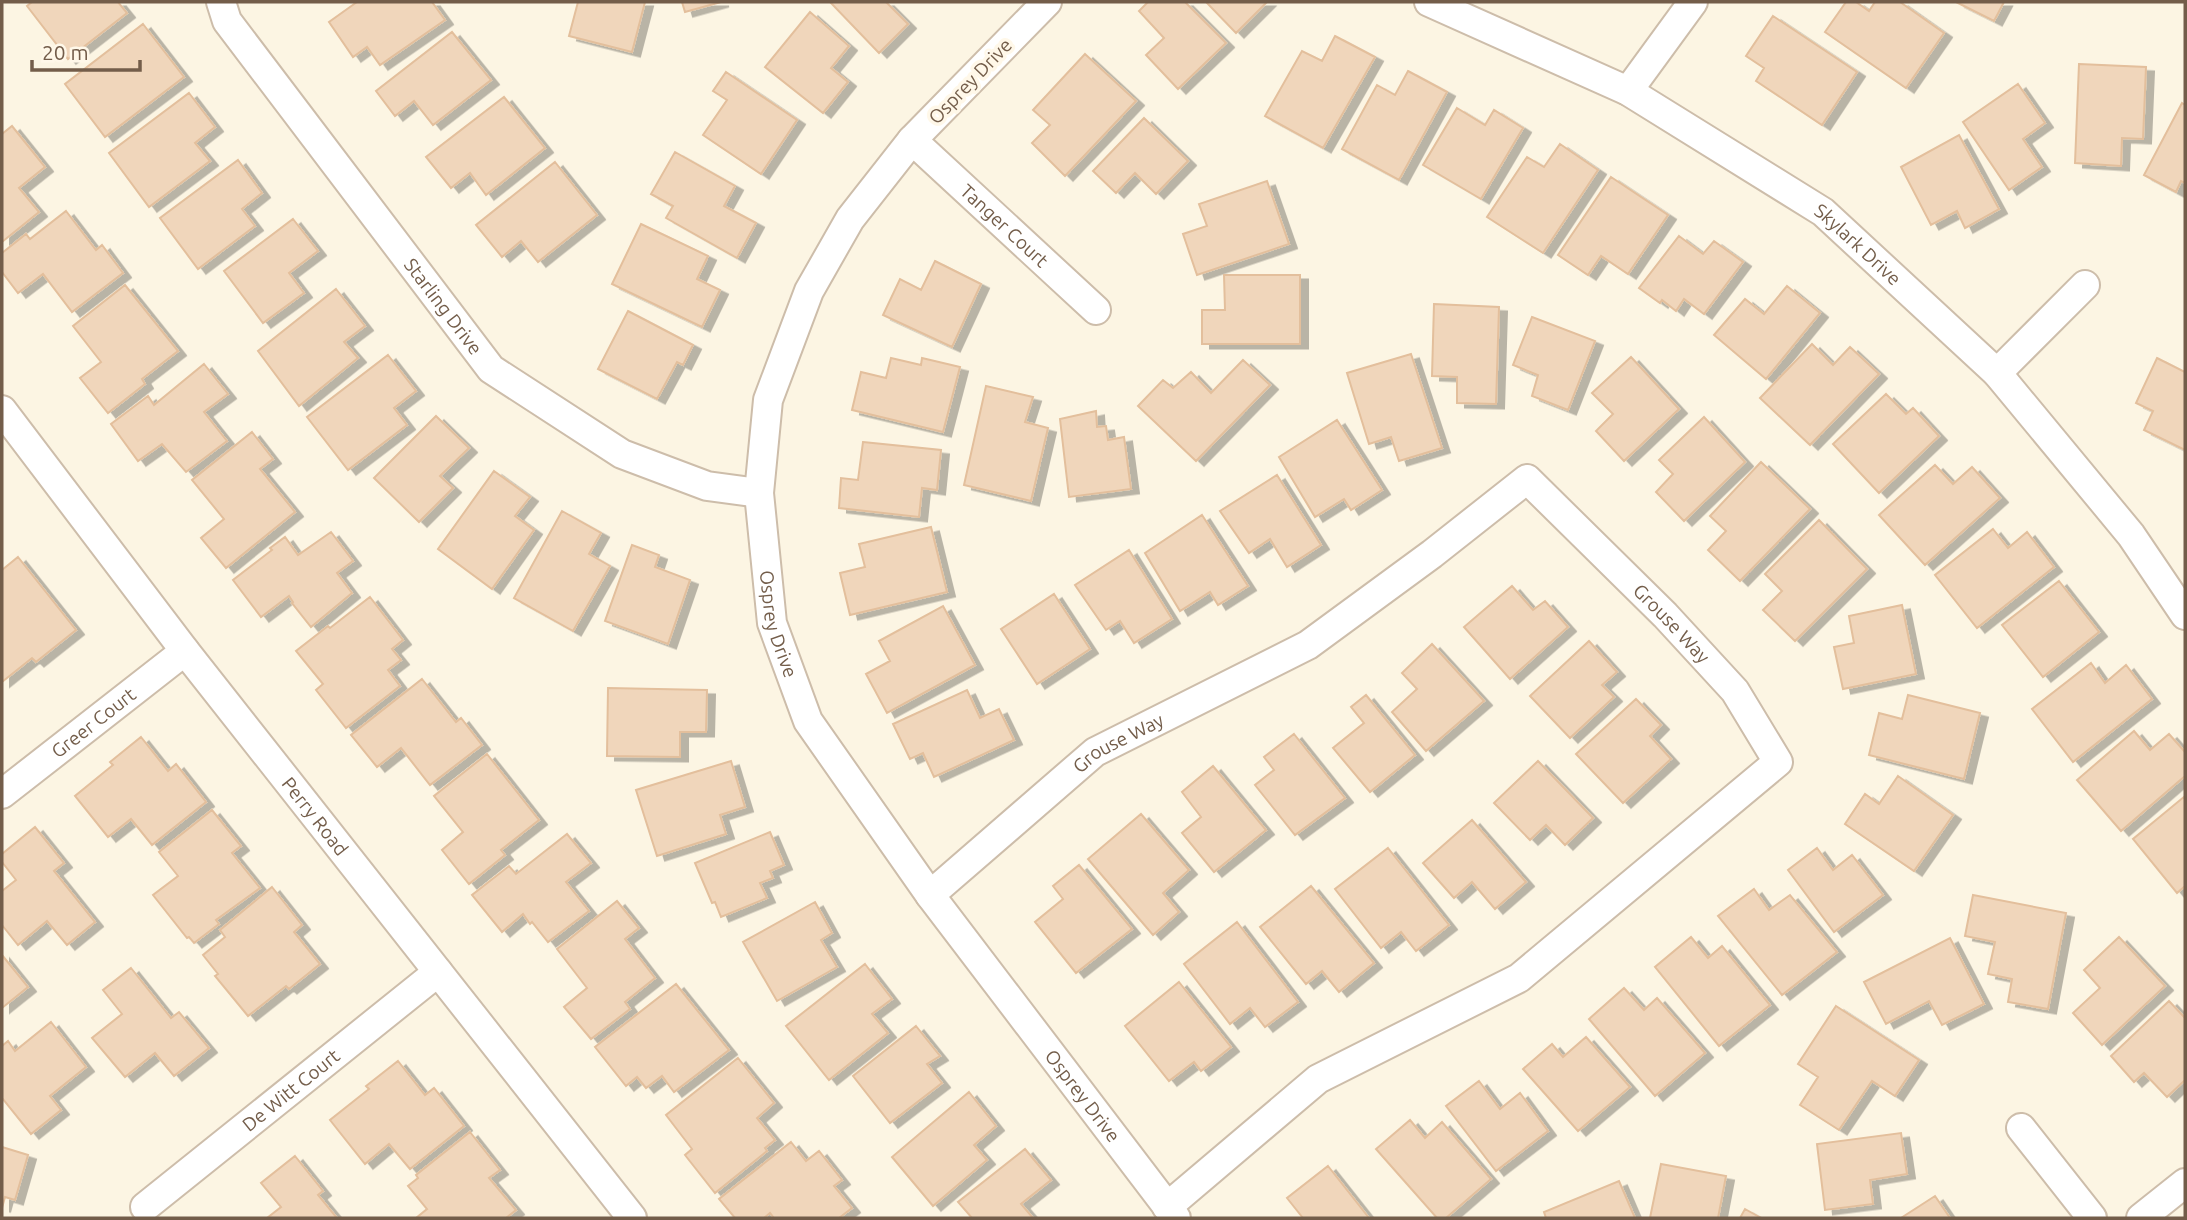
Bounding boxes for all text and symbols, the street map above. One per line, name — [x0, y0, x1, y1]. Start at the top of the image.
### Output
scale bar — [32, 28, 140, 72]
street label: Osprey Drive — [924, 34, 1016, 128]
text: 20 m — [42, 40, 89, 64]
street label: Tanger Court — [956, 180, 1053, 272]
street label: Skylark Drive — [1811, 199, 1906, 290]
street label: Starling Drive — [400, 254, 487, 359]
street label: Osprey Drive — [756, 569, 802, 681]
street label: Grouse Way — [1629, 579, 1715, 667]
street label: Greer Court — [47, 683, 140, 762]
street label: Grouse Way — [1068, 708, 1167, 777]
street label: Perry Road — [278, 773, 353, 860]
street label: De Witt Court — [238, 1044, 344, 1136]
street label: Osprey Drive — [1041, 1045, 1125, 1146]

